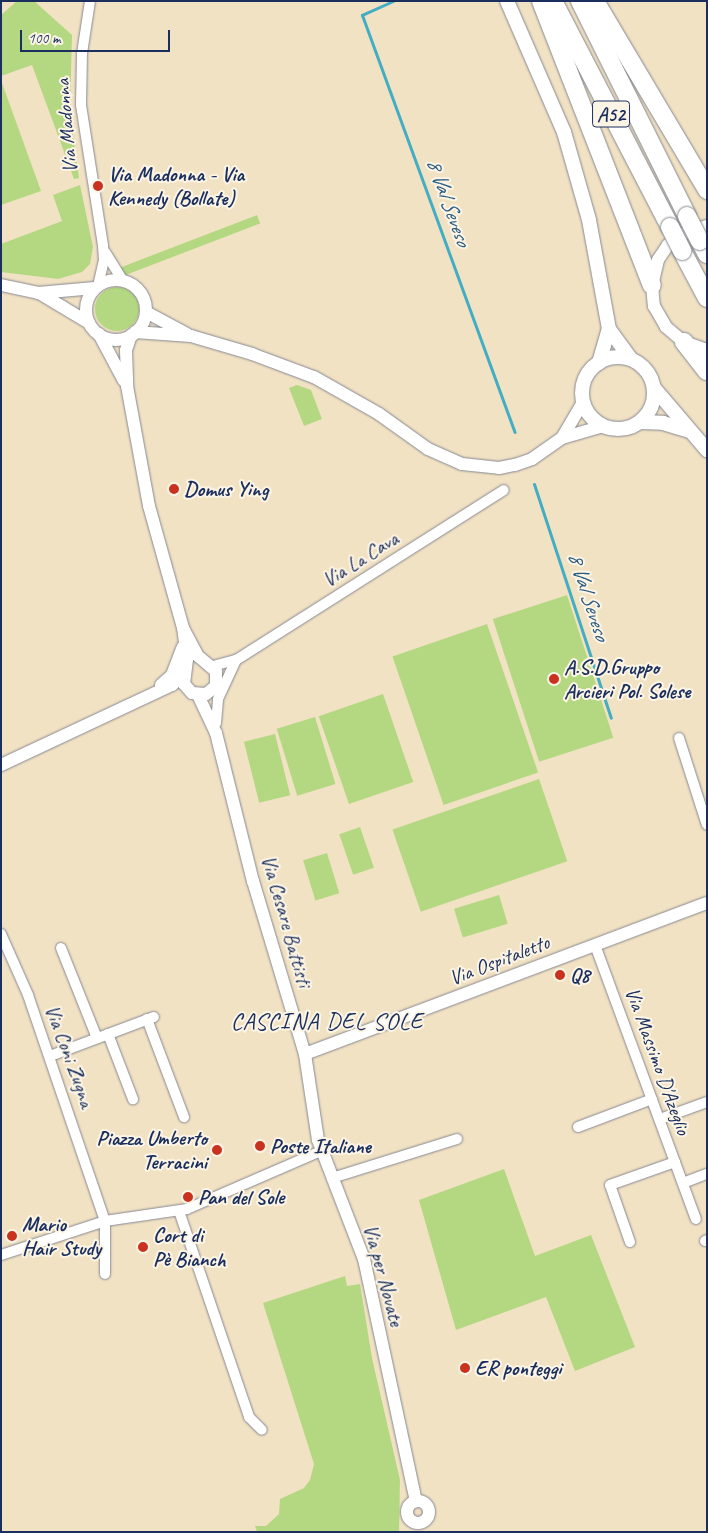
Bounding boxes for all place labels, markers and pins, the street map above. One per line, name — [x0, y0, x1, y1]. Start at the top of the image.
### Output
place label: Via Madonna - Via Kennedy (Bollate) — [108, 161, 245, 211]
marker: Via Madonna - Via Kennedy (Bollate) — [92, 180, 104, 192]
place label: Domus Ying — [184, 476, 268, 502]
marker: Domus Ying — [168, 483, 180, 495]
place label: A.S.D.Gruppo Arcieri Pol. Solese — [564, 654, 690, 704]
marker: A.S.D.Gruppo Arcieri Pol. Solese — [548, 673, 560, 685]
place label: Q8 — [570, 962, 590, 988]
marker: Q8 — [554, 969, 566, 981]
place label: Piazza Umberto Terracini — [96, 1125, 207, 1175]
place label: Poste Italiane — [270, 1133, 372, 1159]
marker: Poste Italiane — [254, 1140, 266, 1152]
marker: Piazza Umberto Terracini — [211, 1144, 223, 1156]
place label: Pan del Sole — [198, 1184, 284, 1210]
marker: Pan del Sole — [182, 1191, 194, 1203]
place label: Mario Hair Study — [22, 1211, 101, 1261]
place label: Cort di Pè Bianch — [153, 1222, 226, 1272]
marker: Mario Hair Study — [6, 1230, 18, 1242]
marker: Cort di Pè Bianch — [137, 1241, 149, 1253]
place label: ER ponteggi — [475, 1355, 561, 1381]
marker: ER ponteggi — [459, 1362, 471, 1374]

